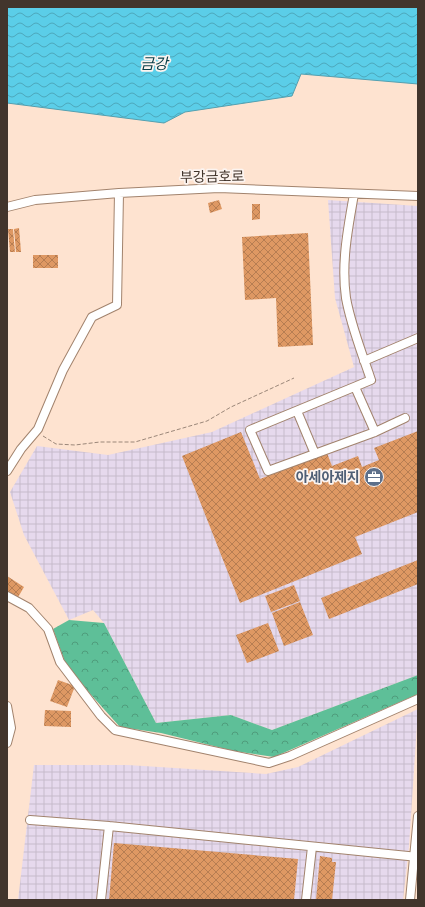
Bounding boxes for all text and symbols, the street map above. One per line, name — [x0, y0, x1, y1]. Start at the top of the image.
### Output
water label: 금강 — [140, 55, 170, 73]
street label: 부강금호로 — [180, 168, 244, 186]
office icon: 아세아제지 — [363, 466, 385, 488]
place label: 아세아제지 — [296, 469, 360, 486]

